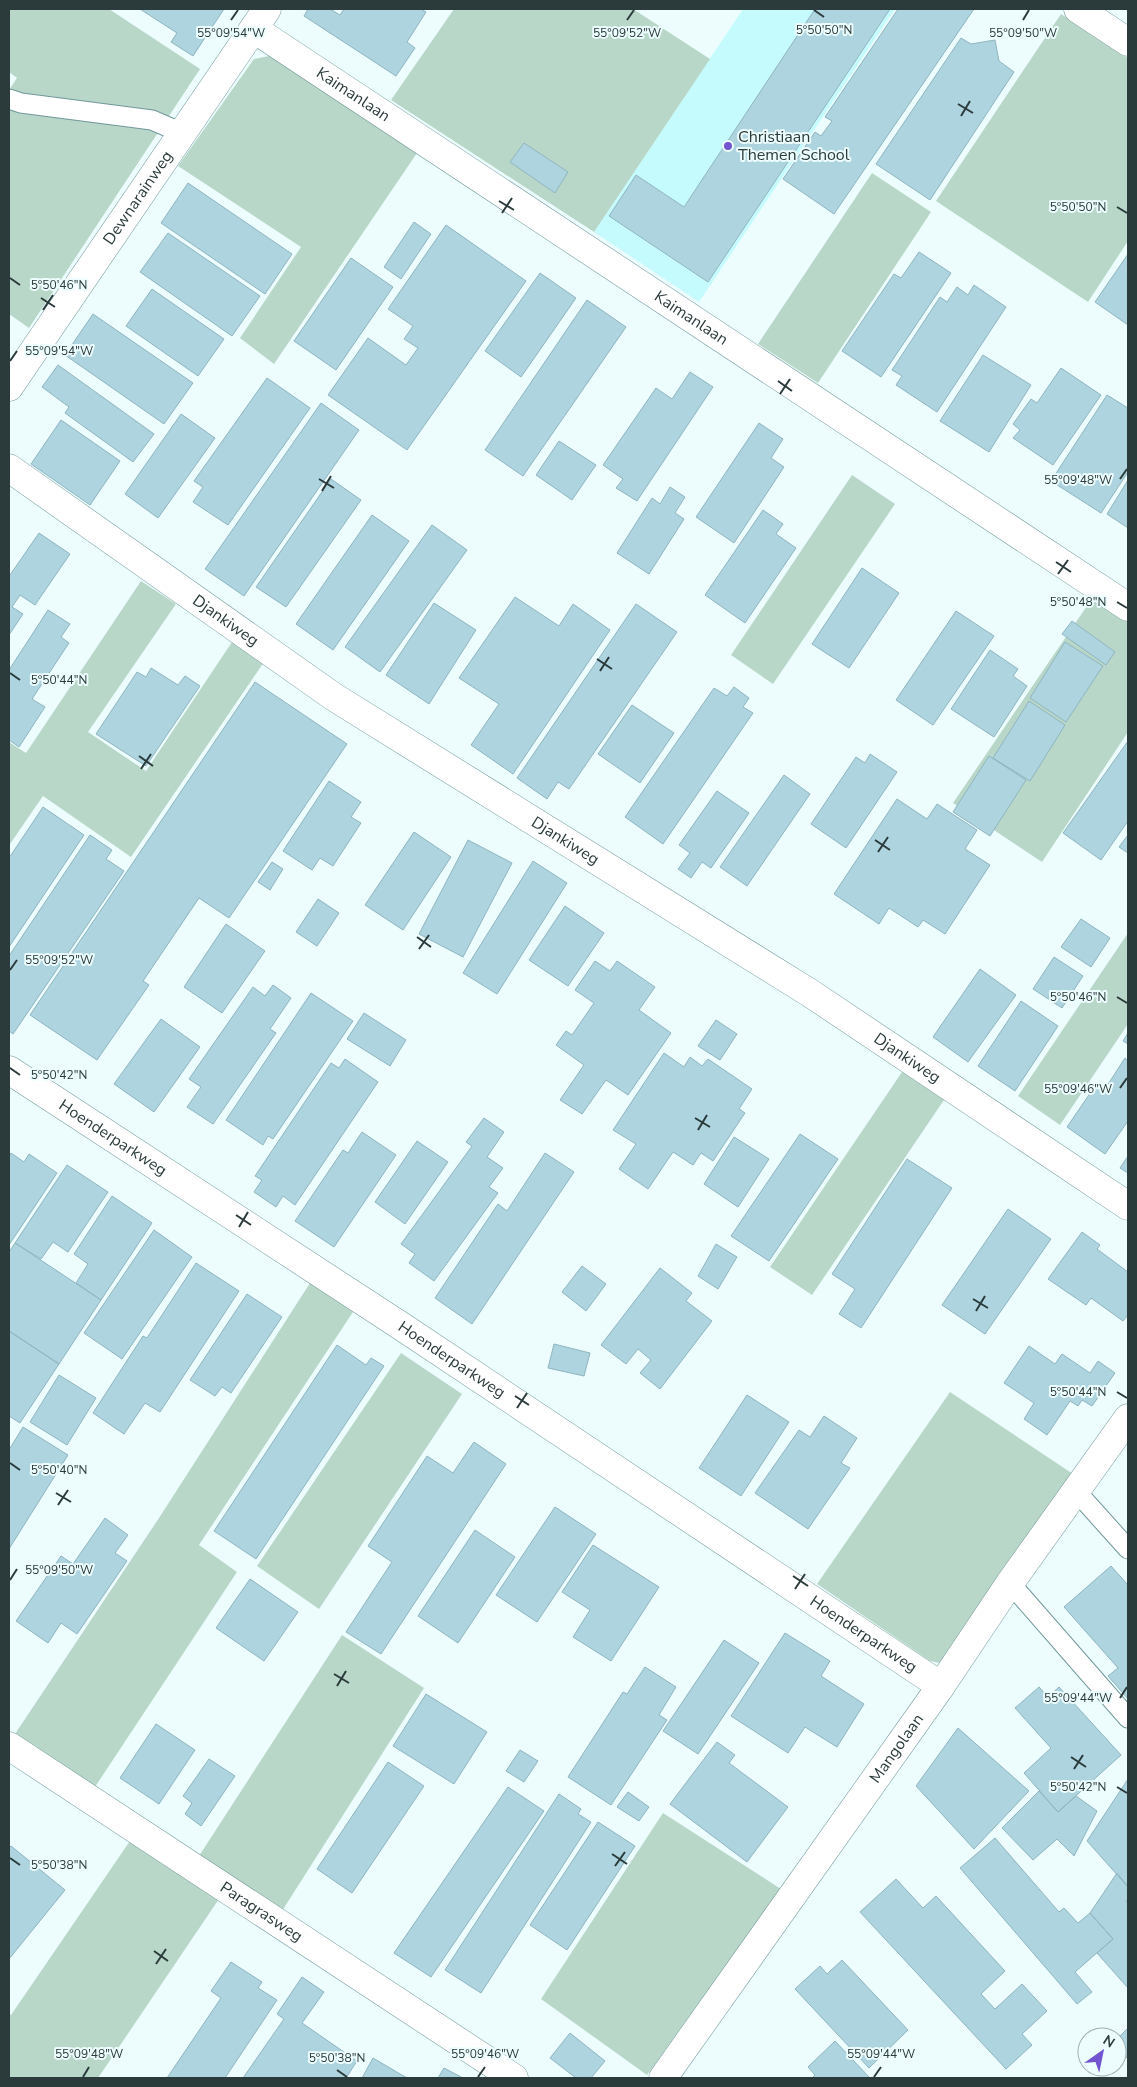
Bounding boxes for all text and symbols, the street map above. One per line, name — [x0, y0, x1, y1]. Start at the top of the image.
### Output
text: 5°50'50"N — [796, 22, 852, 38]
text: 55°09'54"W — [197, 25, 265, 41]
text: 55°09'52"W — [593, 25, 661, 41]
text: 55°09'50"W — [989, 25, 1057, 41]
street label: Kaimanlaan — [312, 62, 394, 127]
place label: Christiaan Themen School — [738, 126, 850, 166]
marker: Christiaan Themen School — [722, 140, 734, 152]
street label: Dewnarainweg — [98, 146, 178, 249]
text: 5°50'50"N — [1050, 199, 1106, 215]
text: 5°50'46"N — [31, 277, 87, 293]
street label: Kaimanlaan — [650, 286, 732, 350]
text: 55°09'54"W — [25, 343, 93, 359]
text: 55°09'48"W — [1044, 472, 1112, 488]
street label: Djankiweg — [188, 590, 263, 652]
text: 5°50'48"N — [1050, 594, 1106, 610]
text: 5°50'44"N — [31, 672, 87, 688]
street label: Djankiweg — [527, 811, 604, 870]
text: 55°09'52"W — [25, 952, 93, 968]
text: 5°50'46"N — [1050, 989, 1106, 1005]
street label: Djankiweg — [869, 1028, 945, 1088]
text: 5°50'42"N — [31, 1067, 87, 1083]
text: 55°09'46"W — [1044, 1081, 1112, 1097]
street label: Hoenderparkweg — [55, 1094, 171, 1181]
street label: Hoenderparkweg — [394, 1316, 510, 1404]
text: 5°50'44"N — [1050, 1384, 1106, 1400]
text: 5°50'40"N — [31, 1462, 87, 1478]
text: 55°09'50"W — [25, 1562, 93, 1578]
street label: Hoenderparkweg — [805, 1591, 921, 1678]
text: 55°09'44"W — [1044, 1690, 1112, 1706]
street label: Mangolaan — [864, 1709, 929, 1788]
text: 5°50'42"N — [1050, 1779, 1106, 1795]
text: 5°50'38"N — [31, 1857, 87, 1873]
street label: Paragrasweg — [216, 1877, 307, 1947]
north arrow — [1077, 2027, 1127, 2077]
text: N — [1099, 2031, 1118, 2052]
text: 55°09'48"W — [55, 2046, 123, 2062]
text: 55°09'46"W — [451, 2046, 519, 2062]
text: 55°09'44"W — [847, 2046, 915, 2062]
text: 5°50'38"N — [309, 2050, 365, 2066]

